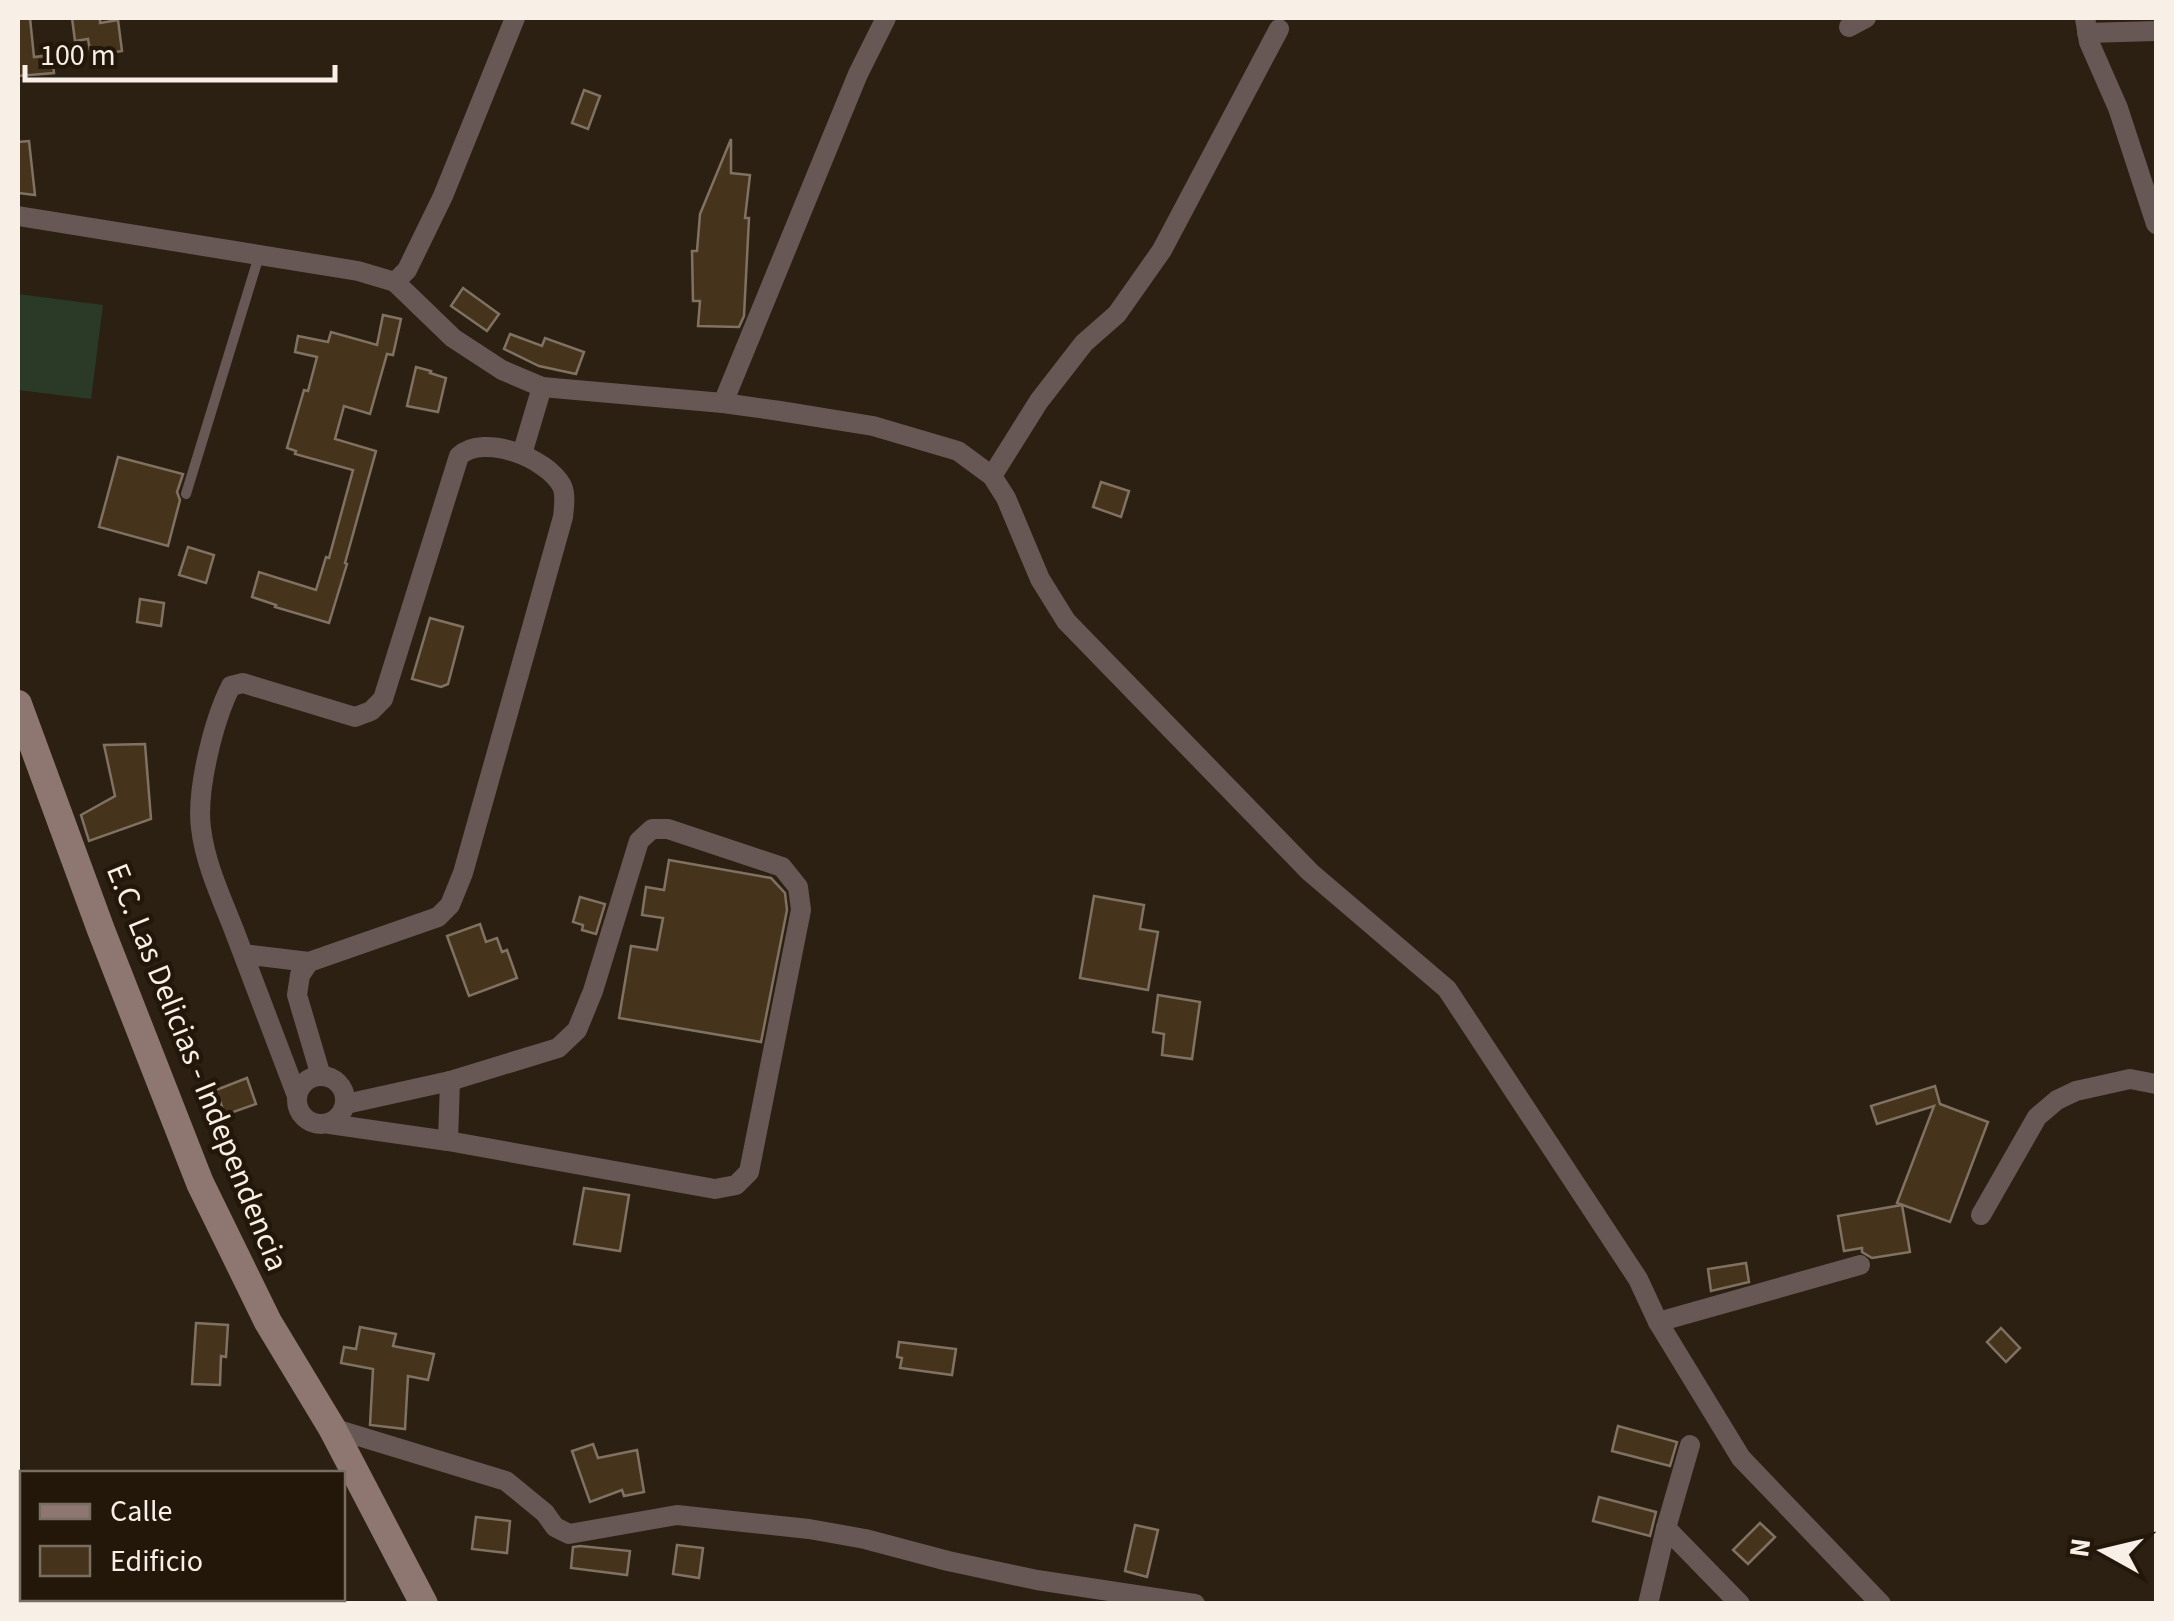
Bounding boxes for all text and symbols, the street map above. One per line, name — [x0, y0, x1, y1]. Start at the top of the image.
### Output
scale bar — [25, 20, 335, 82]
text: 100 m — [40, 34, 116, 77]
street label: E.C. Las Delicias - Independencia — [94, 857, 300, 1278]
legend — [20, 1471, 345, 1601]
text: Calle — [110, 1490, 172, 1533]
north arrow — [2054, 1501, 2154, 1601]
text: N — [2059, 1536, 2101, 1560]
text: Edificio — [110, 1540, 203, 1583]

